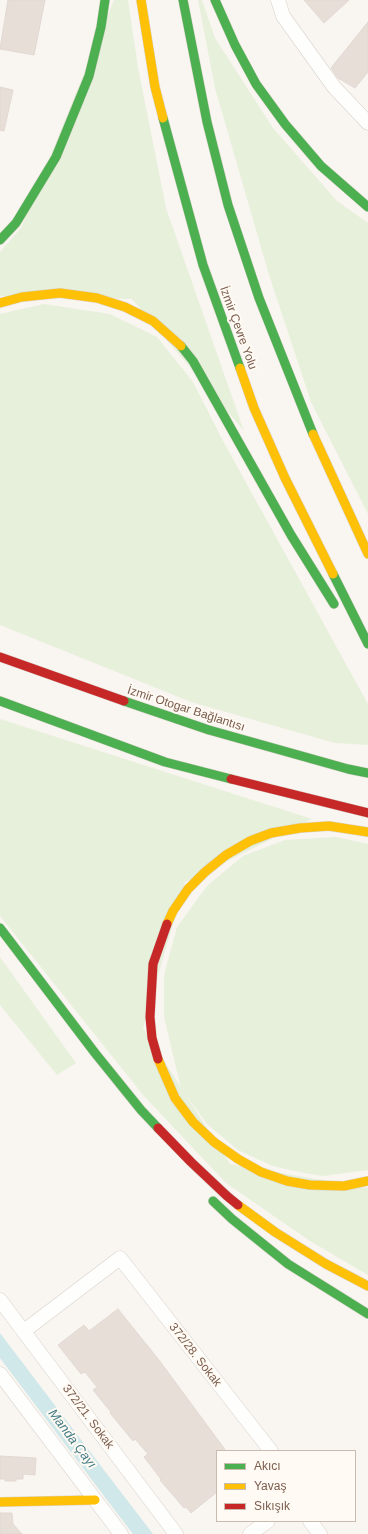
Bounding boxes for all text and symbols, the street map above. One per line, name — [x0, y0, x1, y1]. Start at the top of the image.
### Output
street label: İzmir Çevre Yolu — [216, 284, 260, 372]
street label: İzmir Otogar Bağlantısı — [125, 683, 247, 735]
street label: 372/28. Sokak — [166, 1320, 224, 1390]
street label: 372/21. Sokak — [59, 1382, 117, 1452]
water label: Manda Çayı — [45, 1406, 99, 1472]
legend — [216, 1450, 356, 1522]
text: Akıcı — [254, 1459, 281, 1473]
text: Yavaş — [254, 1479, 286, 1493]
text: Sıkışık — [254, 1499, 290, 1513]

